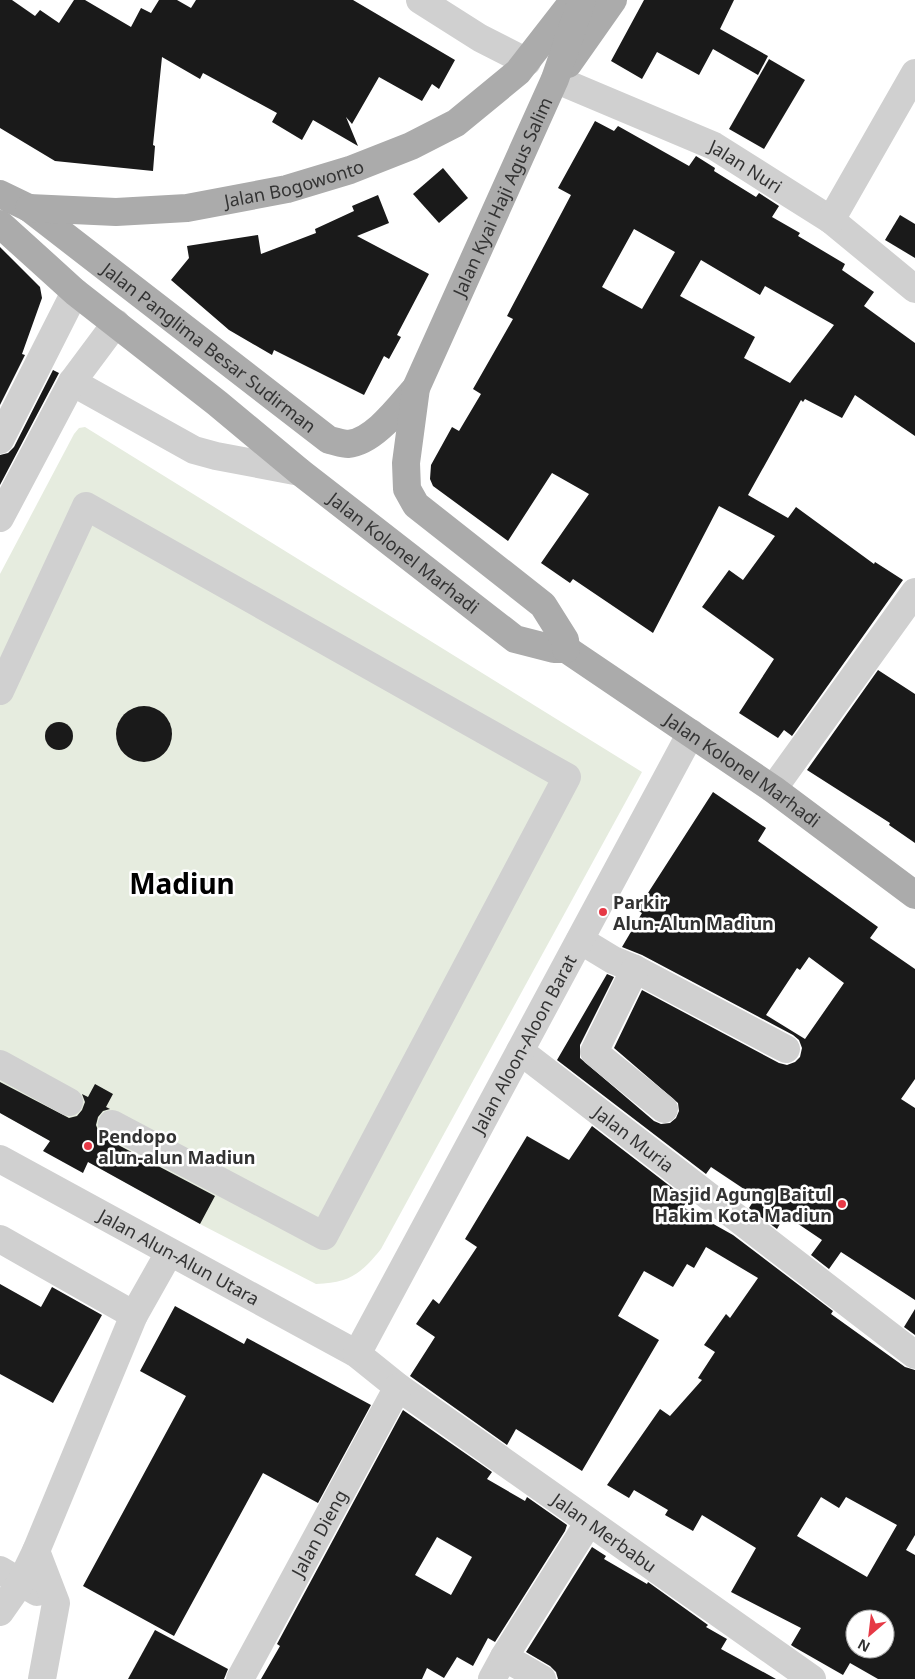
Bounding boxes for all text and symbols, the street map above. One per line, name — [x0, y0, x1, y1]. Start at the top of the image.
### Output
street label: Jalan Kyai Haji Agus Salim — [446, 93, 557, 302]
street label: Jalan Nuri — [704, 133, 787, 198]
street label: Jalan Bogowonto — [220, 154, 367, 213]
street label: Jalan Panglima Besar Sudirman — [96, 256, 321, 438]
street label: Jalan Kolonel Marhadi — [322, 485, 484, 619]
street label: Jalan Kolonel Marhadi — [658, 706, 825, 832]
district label: Madiun — [129, 864, 235, 902]
place label: Parkir Alun-Alun Madiun — [613, 890, 774, 935]
marker: Parkir Alun-Alun Madiun — [597, 906, 609, 918]
street label: Jalan Aloon-Aloon Barat — [465, 950, 582, 1139]
street label: Jalan Muria — [587, 1099, 679, 1177]
place label: Pendopo alun-alun Madiun — [98, 1124, 255, 1169]
marker: Pendopo alun-alun Madiun — [82, 1140, 94, 1152]
place label: Masjid Agung Baitul Hakim Kota Madiun — [652, 1182, 832, 1227]
marker: Masjid Agung Baitul Hakim Kota Madiun — [836, 1198, 848, 1210]
street label: Jalan Alun-Alun Utara — [93, 1202, 264, 1310]
street label: Jalan Dieng — [285, 1485, 352, 1583]
street label: Jalan Merbabu — [546, 1486, 662, 1578]
north arrow — [845, 1609, 895, 1659]
text: N — [854, 1635, 873, 1657]

